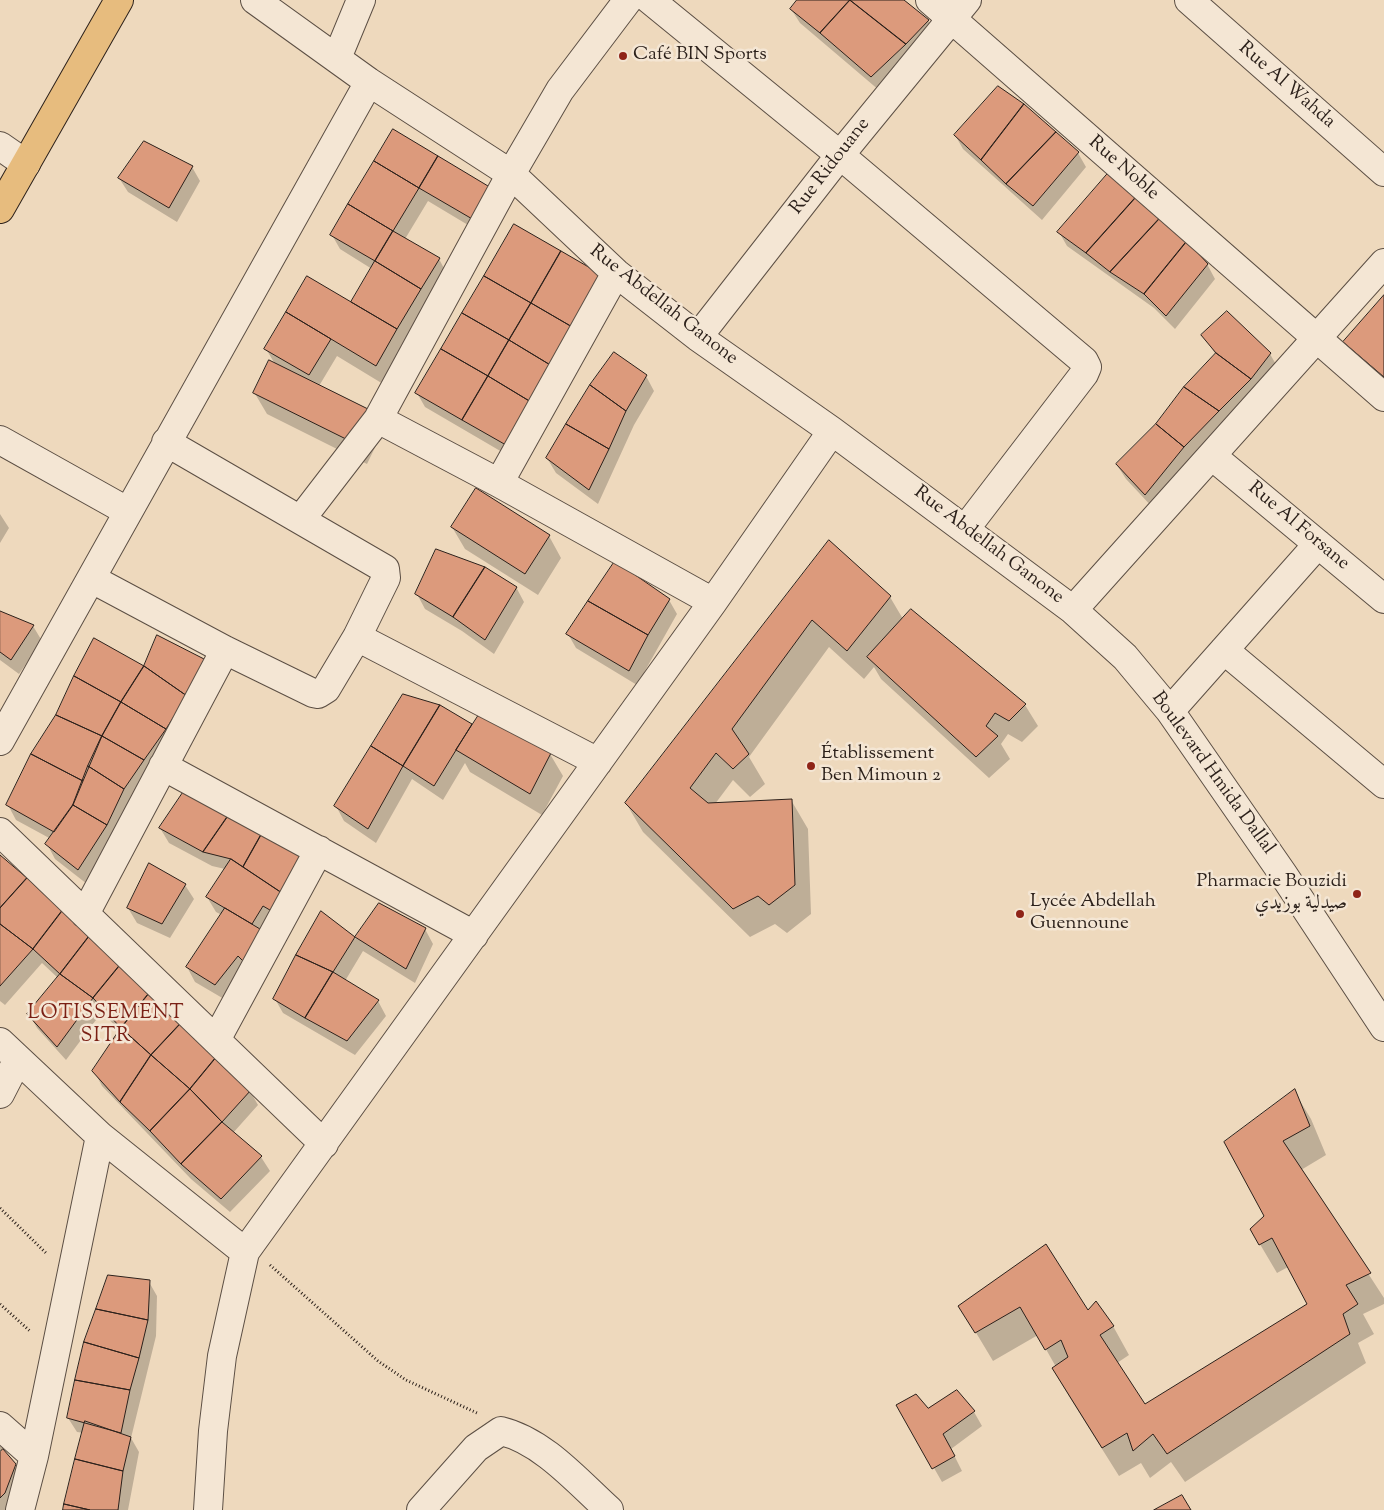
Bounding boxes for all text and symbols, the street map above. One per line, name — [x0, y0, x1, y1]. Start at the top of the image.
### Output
street label: Rue Al Wahda — [1233, 38, 1339, 134]
place label: Café BIN Sports — [633, 45, 767, 67]
marker: Café BIN Sports — [617, 50, 629, 62]
street label: Rue Ridouane — [786, 114, 876, 220]
street label: Rue Noble — [1083, 132, 1163, 206]
street label: Rue Abdellah Ganone — [584, 241, 742, 371]
street label: Rue Al Forsane — [1243, 478, 1353, 576]
street label: Rue Abdellah Ganone — [908, 482, 1068, 610]
street label: Boulevard Hmida Dallal — [1145, 688, 1279, 860]
place label: Établissement Ben Mimoun 2 — [821, 744, 941, 788]
marker: Établissement Ben Mimoun 2 — [805, 760, 817, 772]
place label: Pharmacie Bouzidi صيدلية بوزيدي — [1197, 872, 1347, 916]
marker: Pharmacie Bouzidi صيدلية بوزيدي — [1351, 888, 1363, 900]
place label: Lycée Abdellah Guennoune — [1030, 892, 1156, 936]
marker: Lycée Abdellah Guennoune — [1014, 908, 1026, 920]
district label: LOTISSEMENT SITR — [26, 1003, 186, 1050]

